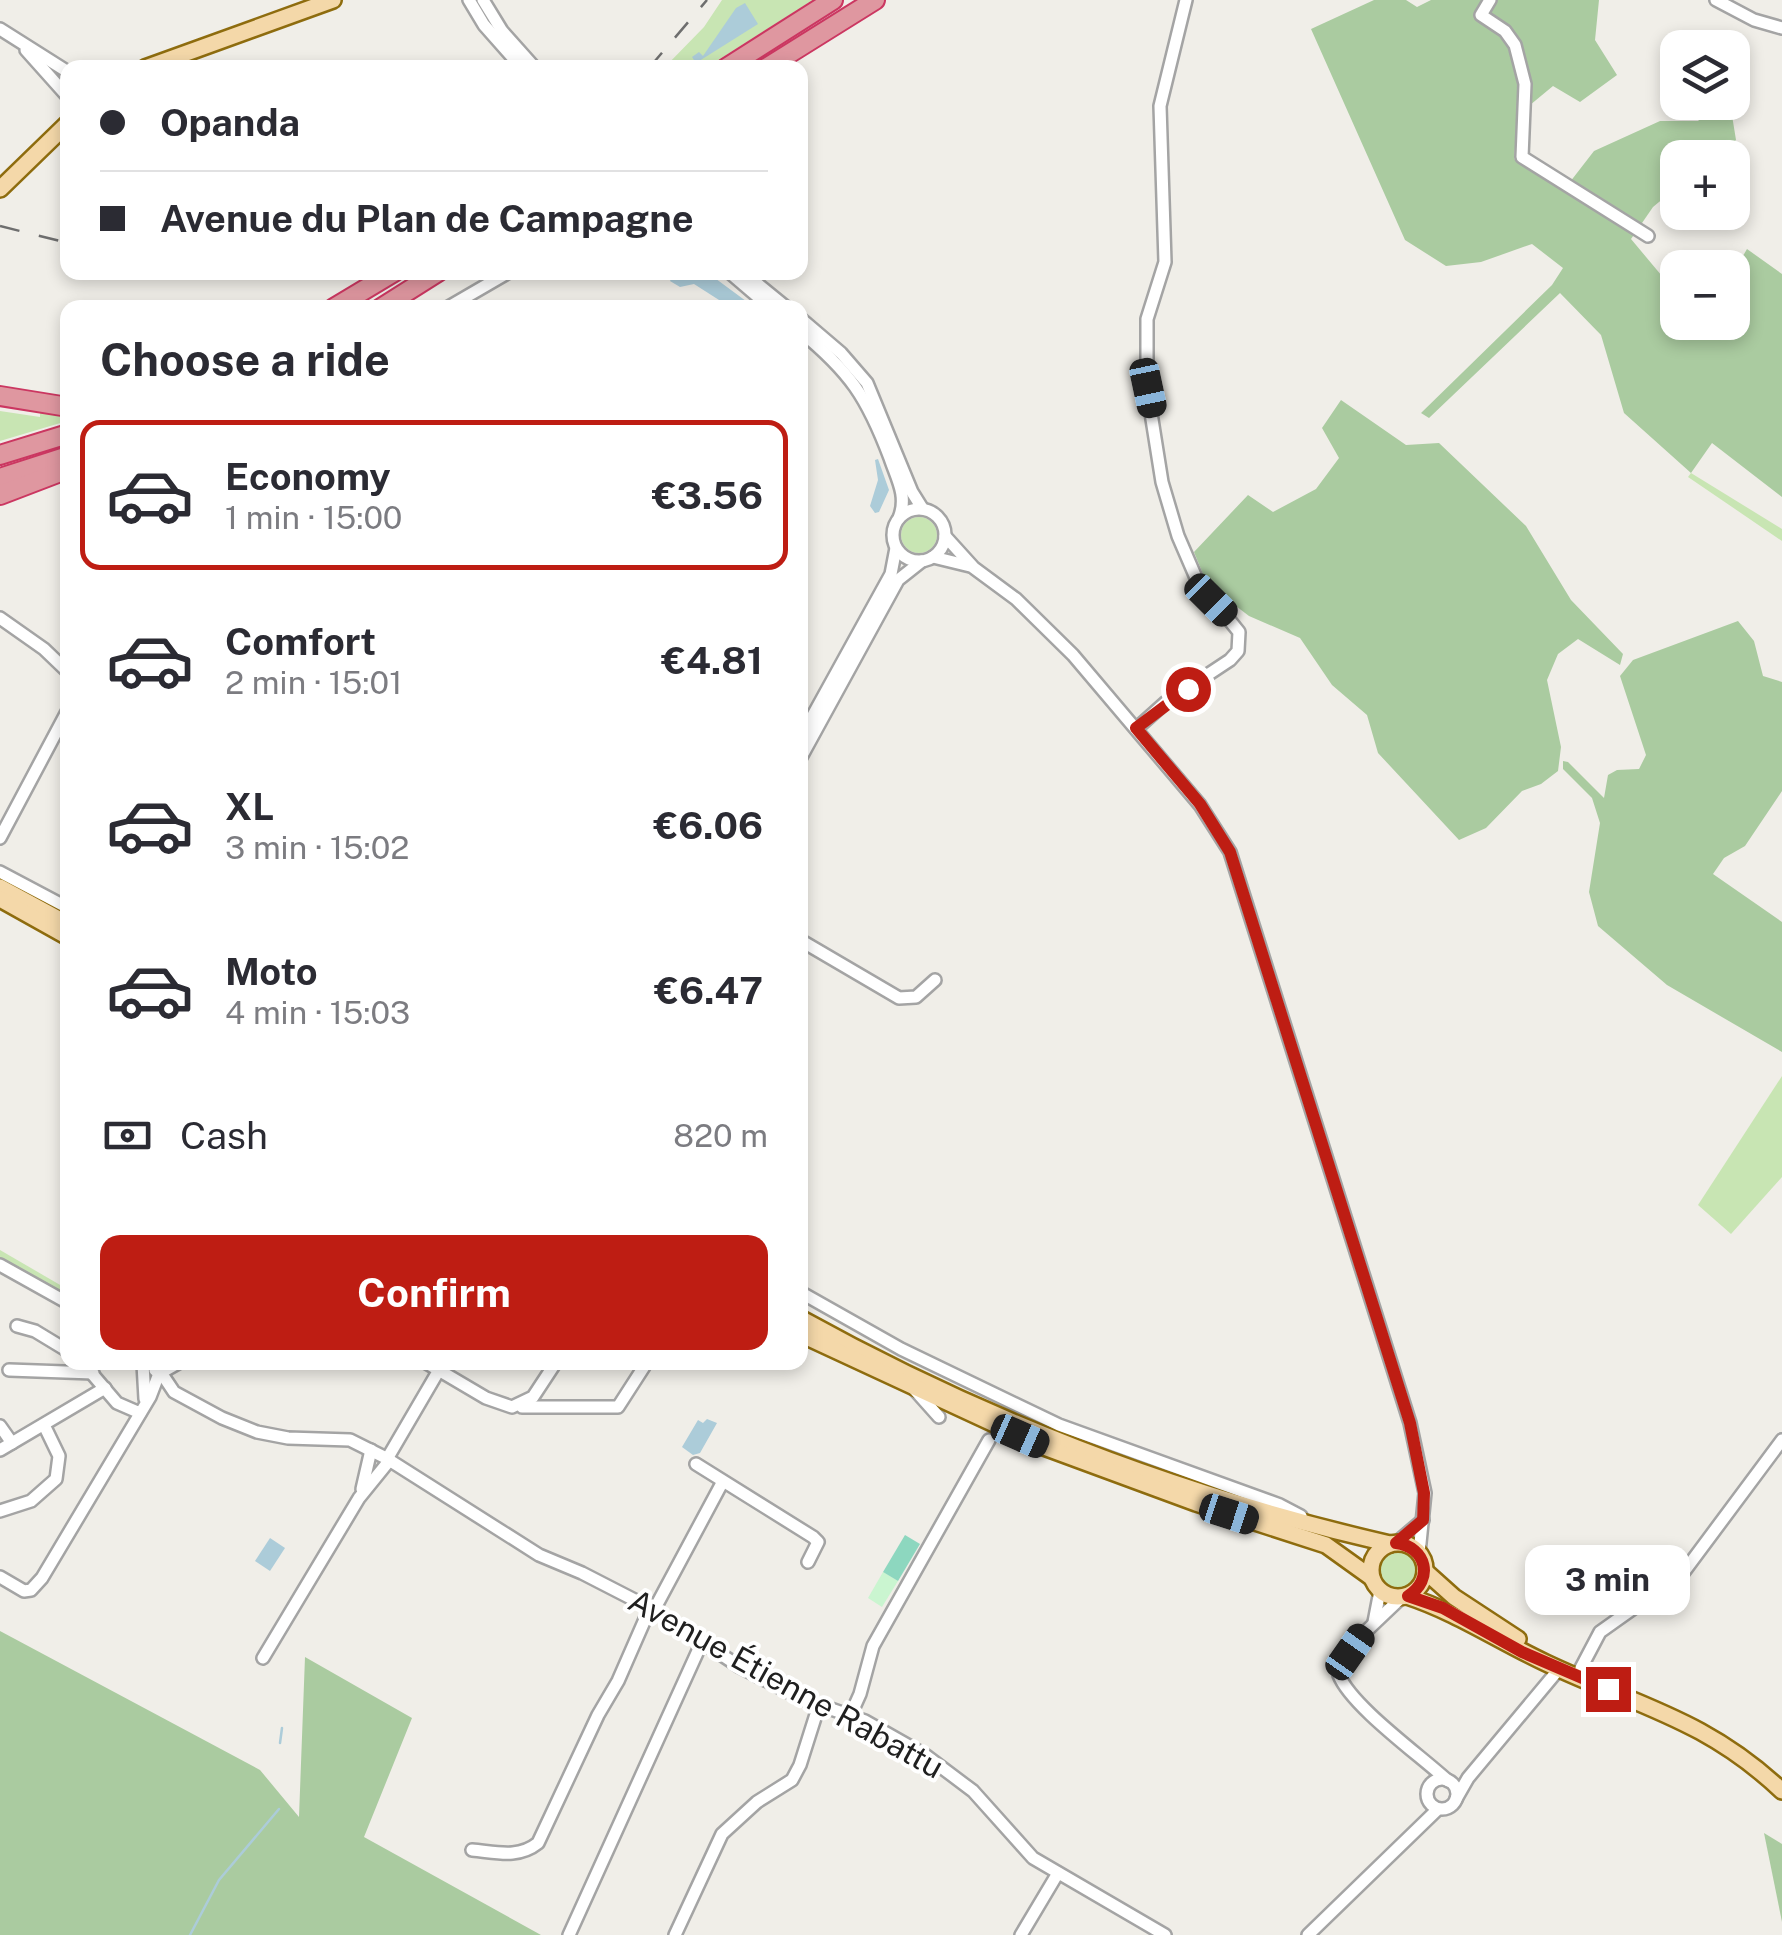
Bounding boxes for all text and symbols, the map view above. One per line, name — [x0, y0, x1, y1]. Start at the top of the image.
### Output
map controls — [1660, 30, 1750, 340]
button: layers — [1660, 30, 1750, 120]
text: Opanda — [160, 100, 300, 145]
button: + — [1660, 140, 1750, 230]
text: Avenue du Plan de Campagne — [160, 196, 694, 241]
button: − — [1660, 250, 1750, 340]
text: Choose a ride — [100, 333, 390, 386]
car — [1127, 356, 1169, 420]
icon: car — [105, 450, 195, 540]
text: Economy — [225, 454, 391, 499]
text: €3.56 — [652, 473, 763, 518]
text: 1 min · 15:00 — [225, 499, 402, 536]
car — [1179, 568, 1243, 632]
icon: car — [105, 615, 195, 705]
text: Comfort — [225, 619, 376, 664]
text: €4.81 — [661, 638, 763, 683]
text: 2 min · 15:01 — [225, 664, 402, 701]
route start — [1166, 667, 1211, 712]
icon: car — [105, 780, 195, 870]
text: XL — [225, 784, 274, 829]
text: €6.06 — [653, 803, 763, 848]
text: 3 min · 15:02 — [225, 829, 409, 866]
icon: car — [105, 945, 195, 1035]
text: Moto — [225, 949, 318, 994]
text: €6.47 — [654, 968, 763, 1013]
text: 4 min · 15:03 — [225, 994, 410, 1031]
icon: cash — [100, 1108, 155, 1163]
text: Cash — [180, 1113, 268, 1158]
text: 820 m — [673, 1117, 768, 1154]
button: Confirm — [100, 1235, 768, 1350]
car — [986, 1410, 1054, 1462]
car — [1196, 1490, 1262, 1538]
callout: 3 min — [1526, 1544, 1690, 1614]
text: 3 min — [1565, 1561, 1650, 1598]
street label: Avenue Étienne Rabattu — [622, 1582, 950, 1786]
car — [1321, 1619, 1379, 1685]
route end — [1586, 1667, 1631, 1712]

